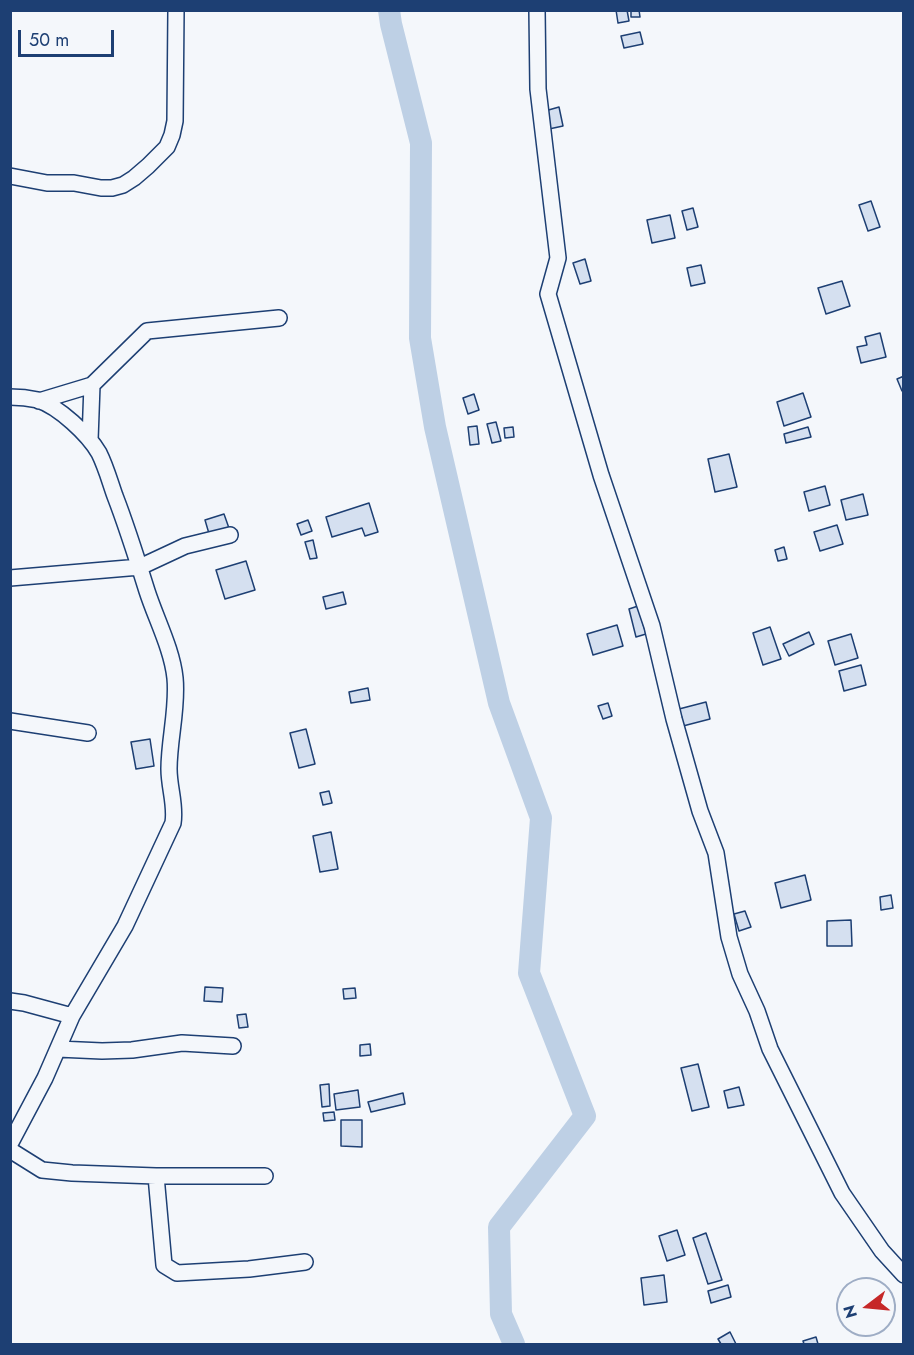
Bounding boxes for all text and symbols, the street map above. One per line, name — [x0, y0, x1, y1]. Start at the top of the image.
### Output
scale bar — [21, 18, 117, 56]
text: 50 m — [29, 27, 69, 53]
north arrow — [836, 1277, 896, 1337]
text: N — [837, 1302, 863, 1321]

